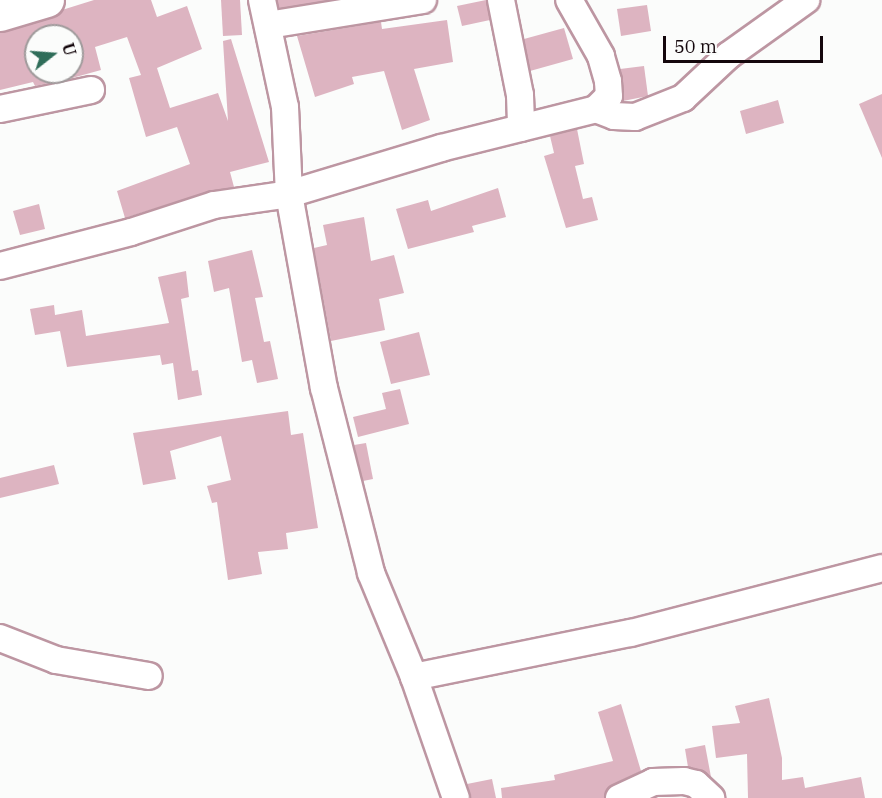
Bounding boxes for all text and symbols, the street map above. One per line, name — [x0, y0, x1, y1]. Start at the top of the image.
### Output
north arrow — [24, 24, 84, 84]
scale bar — [666, 24, 826, 62]
text: 50 m — [674, 35, 717, 58]
text: U — [58, 41, 81, 58]

